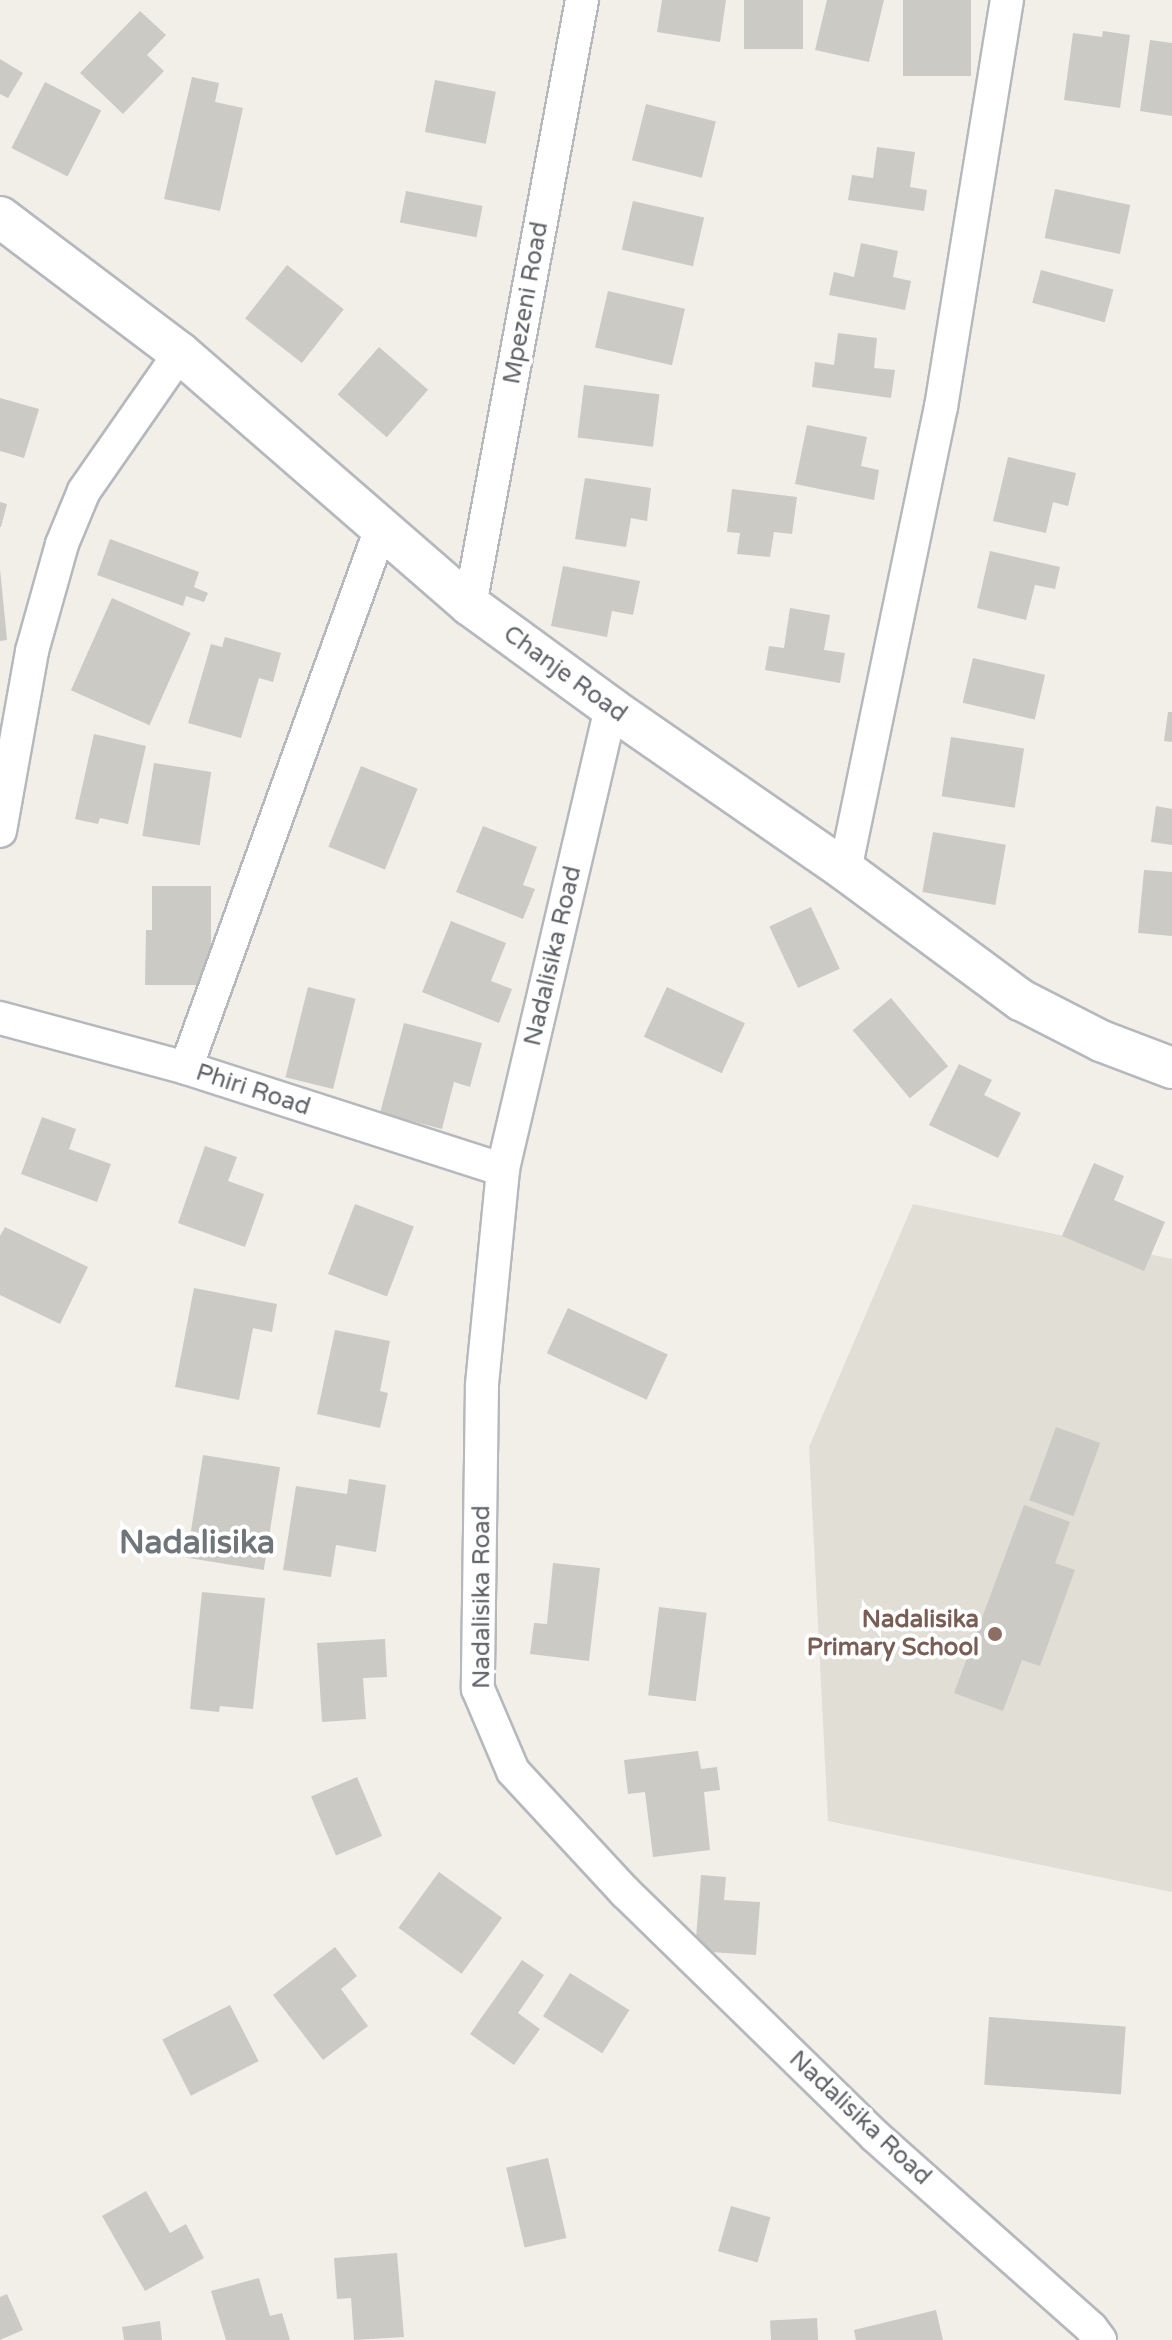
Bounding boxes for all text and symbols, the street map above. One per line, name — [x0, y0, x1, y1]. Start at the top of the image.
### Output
street label: Mpezeni Road — [498, 220, 554, 386]
street label: Chanje Road — [498, 620, 632, 728]
street label: Nadalisika Road — [518, 863, 588, 1049]
street label: Phiri Road — [192, 1058, 314, 1122]
street label: Nadalisika Road — [468, 1505, 496, 1689]
district label: Nadalisika — [119, 1524, 275, 1562]
place label: Nadalisika Primary School — [807, 1606, 979, 1662]
marker: Nadalisika Primary School — [986, 1625, 1004, 1643]
street label: Nadalisika Road — [783, 2045, 937, 2191]

